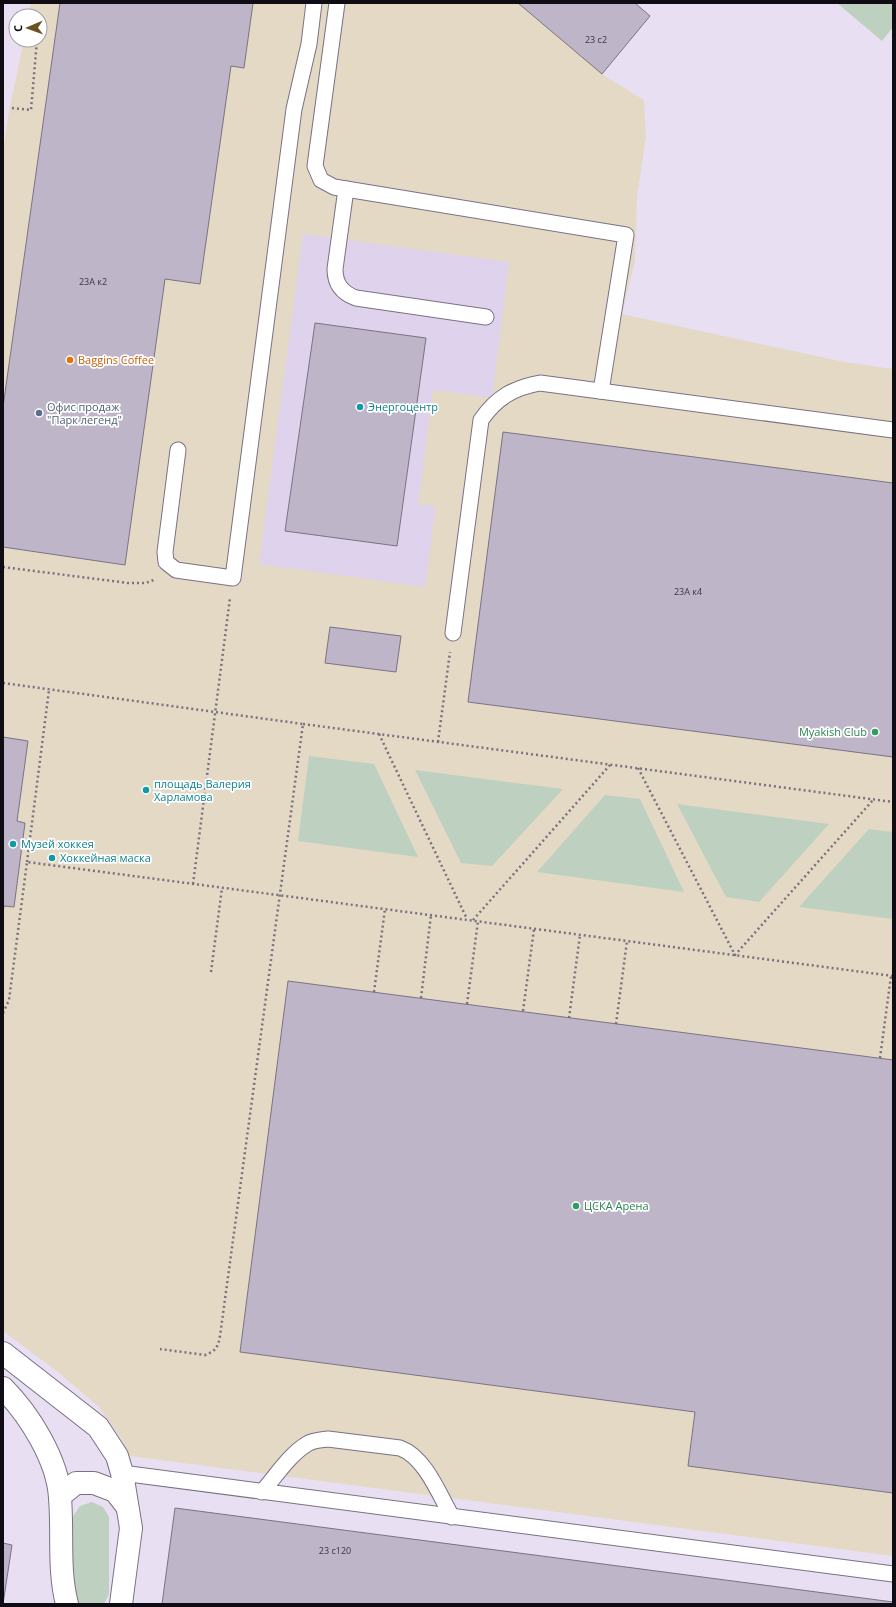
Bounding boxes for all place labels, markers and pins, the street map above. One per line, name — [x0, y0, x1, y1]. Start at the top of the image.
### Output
place label: Baggins Coffee — [78, 352, 154, 367]
marker: Baggins Coffee — [65, 355, 75, 365]
place label: Офис продаж "Парк легенд" — [47, 399, 122, 427]
place label: Энергоцентр — [368, 399, 438, 414]
marker: Энергоцентр — [355, 402, 365, 412]
marker: Офис продаж "Парк легенд" — [34, 408, 44, 418]
place label: Myakish Club — [799, 724, 867, 739]
marker: Myakish Club — [870, 727, 880, 737]
place label: площадь Валерия Харламова — [154, 776, 251, 804]
marker: площадь Валерия Харламова — [141, 785, 151, 795]
place label: Музей хоккея — [21, 836, 94, 851]
marker: Музей хоккея — [8, 839, 18, 849]
place label: Хоккейная маска — [60, 850, 151, 865]
marker: Хоккейная маска — [47, 853, 57, 863]
place label: ЦСКА Арена — [584, 1198, 649, 1213]
marker: ЦСКА Арена — [571, 1201, 581, 1211]

